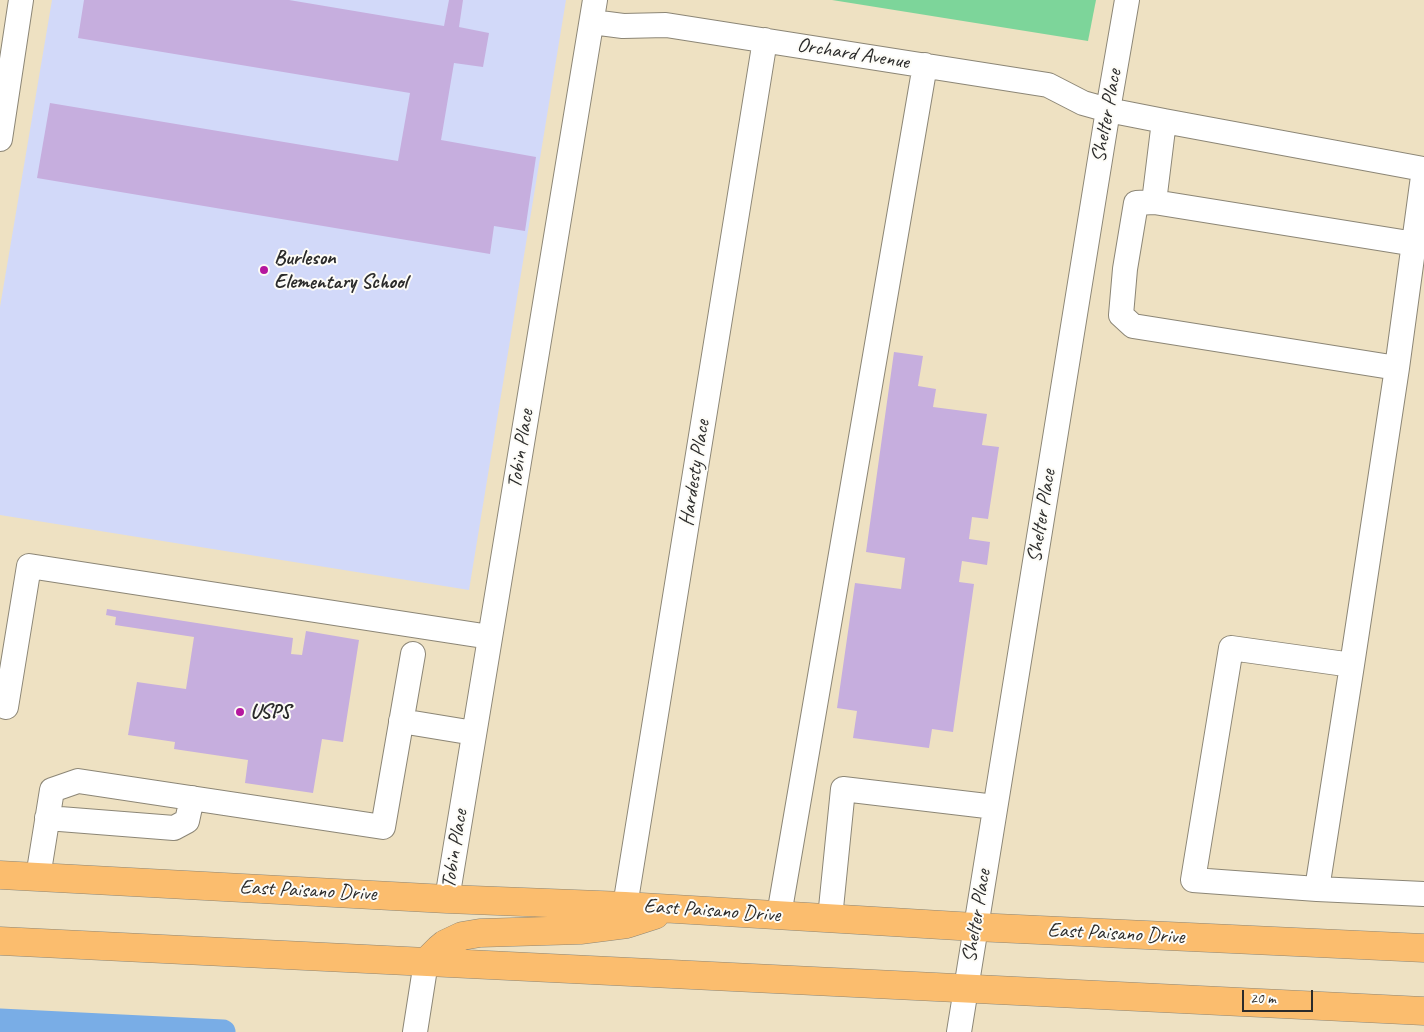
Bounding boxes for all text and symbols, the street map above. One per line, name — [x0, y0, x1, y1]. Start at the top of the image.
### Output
street label: Orchard Avenue — [795, 33, 911, 75]
street label: Shelter Place — [1086, 68, 1128, 164]
place label: Burleson Elementary School — [274, 245, 407, 295]
marker: Burleson Elementary School — [258, 264, 270, 276]
street label: Tobin Place — [502, 408, 540, 490]
street label: Hardesty Place — [674, 418, 716, 528]
street label: Shelter Place — [1022, 468, 1062, 564]
place label: USPS — [250, 699, 290, 725]
marker: USPS — [234, 706, 246, 718]
street label: Tobin Place — [436, 808, 474, 890]
street label: Shelter Place — [957, 868, 997, 964]
street label: East Paisano Drive — [239, 875, 377, 907]
street label: East Paisano Drive — [643, 894, 781, 928]
street label: East Paisano Drive — [1047, 918, 1185, 950]
scale bar — [1244, 980, 1315, 1012]
text: 20 m — [1250, 989, 1276, 1008]

